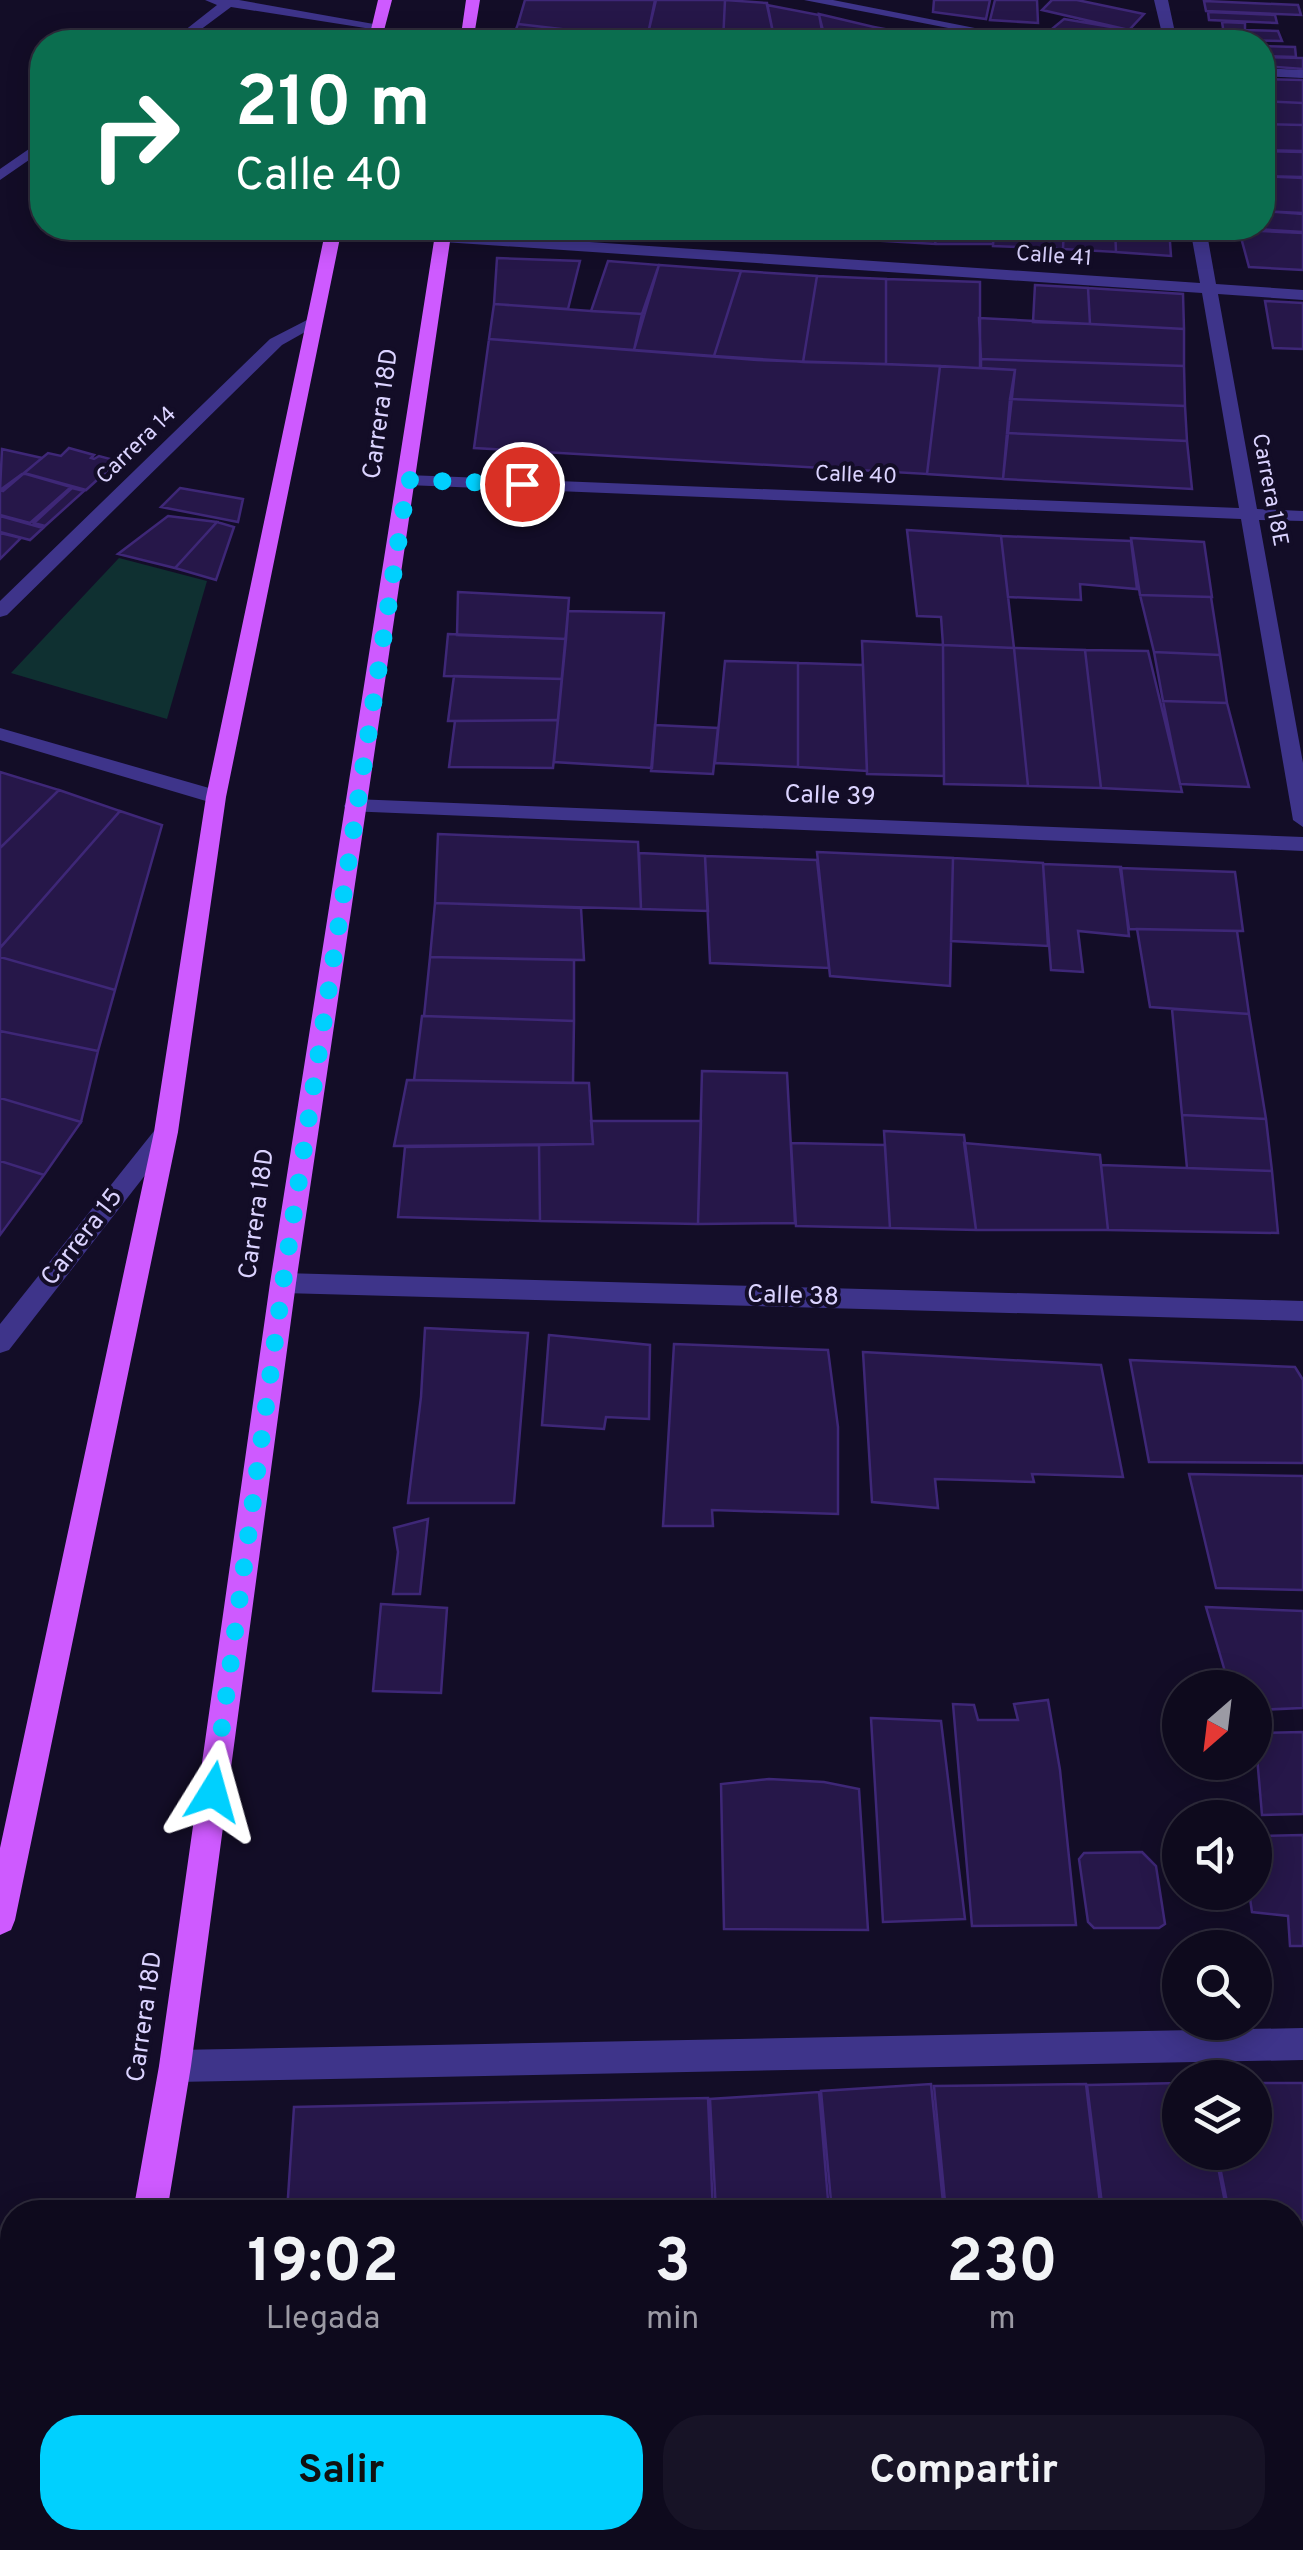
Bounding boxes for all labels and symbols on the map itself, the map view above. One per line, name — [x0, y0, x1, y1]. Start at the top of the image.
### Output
street label: Calle 41 — [1015, 241, 1093, 273]
street label: Carrera 18D — [357, 346, 407, 482]
street label: Carrera 14 — [91, 401, 183, 491]
street label: Carrera 18E — [1245, 431, 1293, 549]
pin — [480, 442, 565, 527]
street label: Calle 40 — [814, 461, 898, 491]
street label: Calle 39 — [784, 779, 876, 815]
street label: Carrera 18D — [233, 1146, 283, 1282]
street label: Carrera 15 — [35, 1183, 131, 1293]
street label: Calle 38 — [746, 1279, 840, 1315]
north arrow — [1162, 1670, 1272, 1780]
position arrow — [161, 1740, 265, 1844]
street label: Carrera 18D — [121, 1949, 171, 2085]

